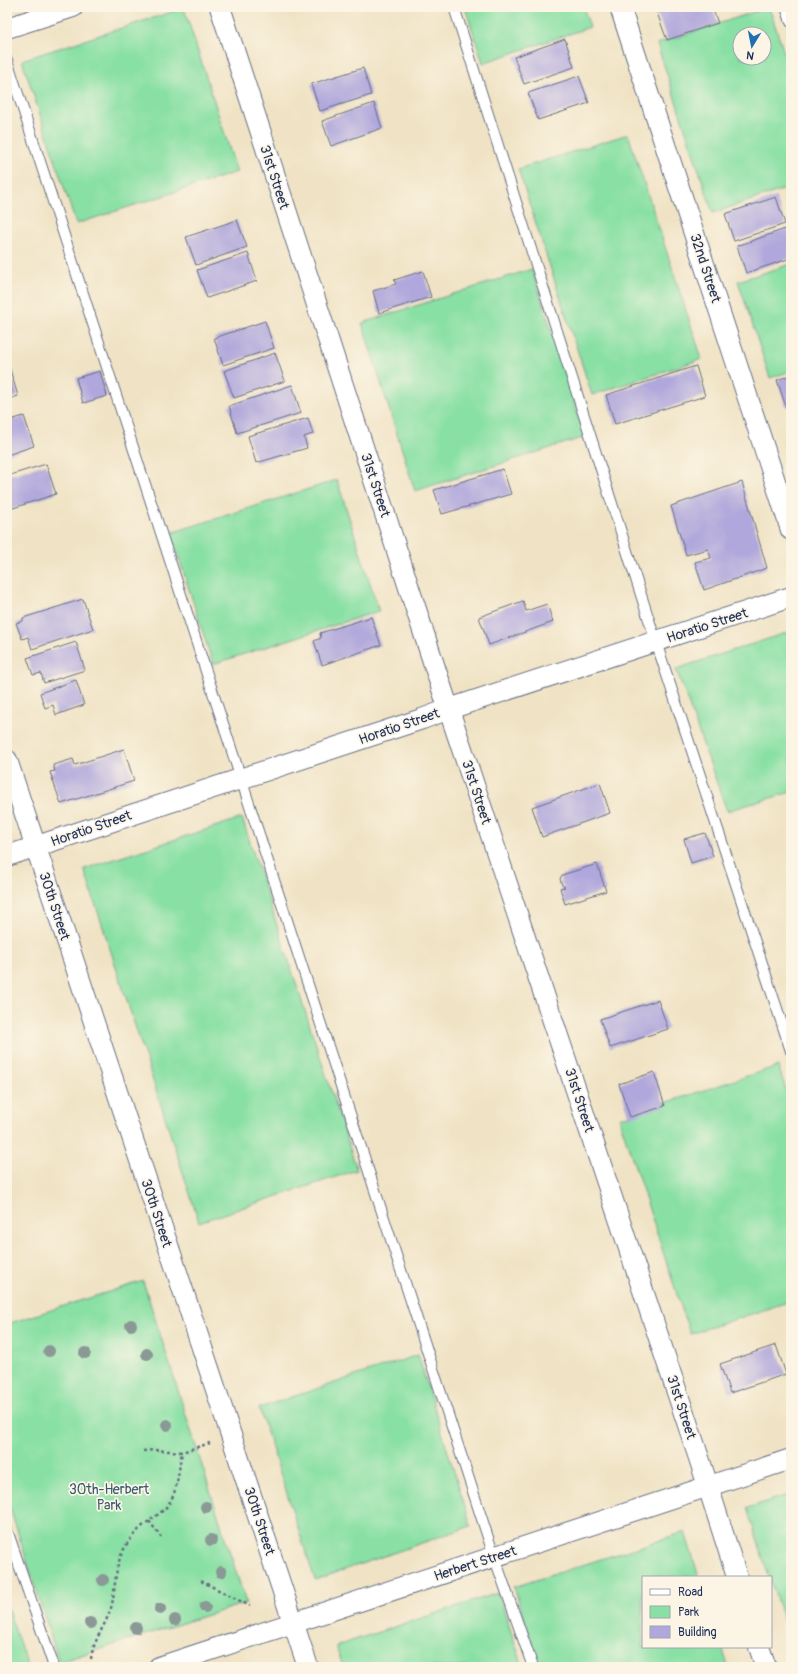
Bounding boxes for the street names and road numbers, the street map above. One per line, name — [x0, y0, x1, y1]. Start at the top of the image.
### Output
street label: 31st Street — [256, 143, 293, 212]
street label: 32nd Street — [686, 232, 725, 305]
street label: 31st Street — [357, 451, 394, 520]
street label: Horatio Street — [665, 604, 750, 647]
street label: Horatio Street — [357, 705, 442, 748]
street label: 31st Street — [458, 758, 495, 827]
street label: Horatio Street — [49, 807, 134, 850]
street label: 30th Street — [36, 870, 74, 943]
street label: 31st Street — [561, 1066, 598, 1135]
street label: 30th Street — [138, 1177, 176, 1250]
street label: 31st Street — [663, 1373, 700, 1442]
street label: 30th Street — [241, 1485, 279, 1558]
street label: Herbert Street — [432, 1542, 519, 1585]

